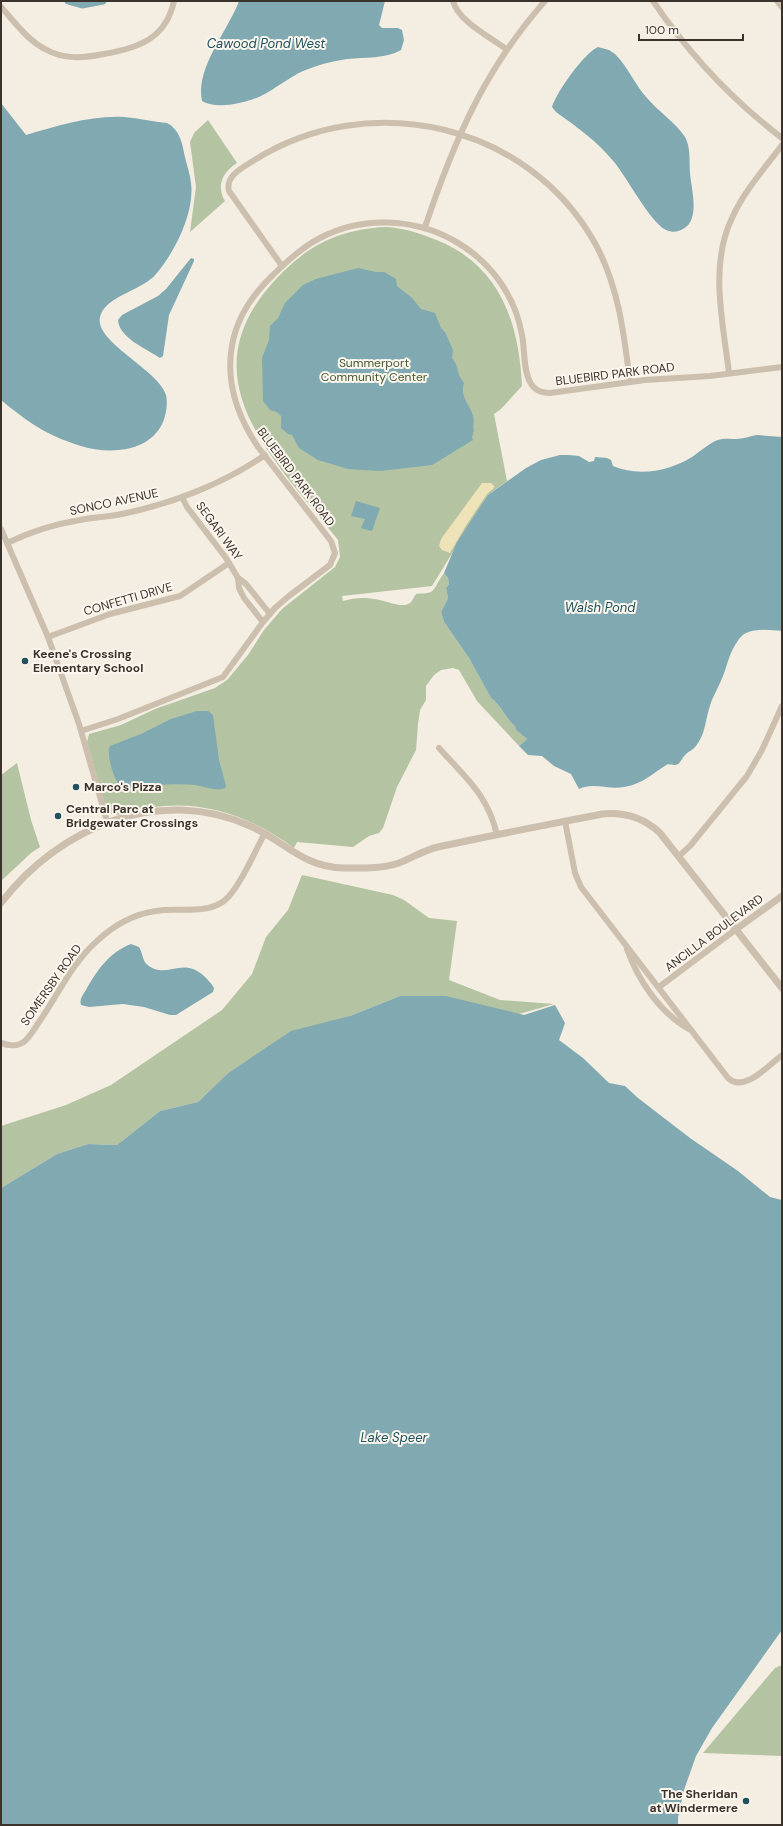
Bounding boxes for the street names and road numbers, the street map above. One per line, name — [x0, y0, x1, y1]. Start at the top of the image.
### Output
street label: BLUEBIRD PARK ROAD — [555, 359, 675, 389]
street label: BLUEBIRD PARK ROAD — [254, 424, 338, 530]
street label: SONCO AVENUE — [68, 485, 160, 519]
street label: SEGARI WAY — [192, 498, 246, 564]
street label: CONFETTI DRIVE — [82, 579, 175, 619]
street label: ANCILLA BOULEVARD — [662, 891, 766, 975]
street label: SOMERSBY ROAD — [17, 941, 85, 1029]

